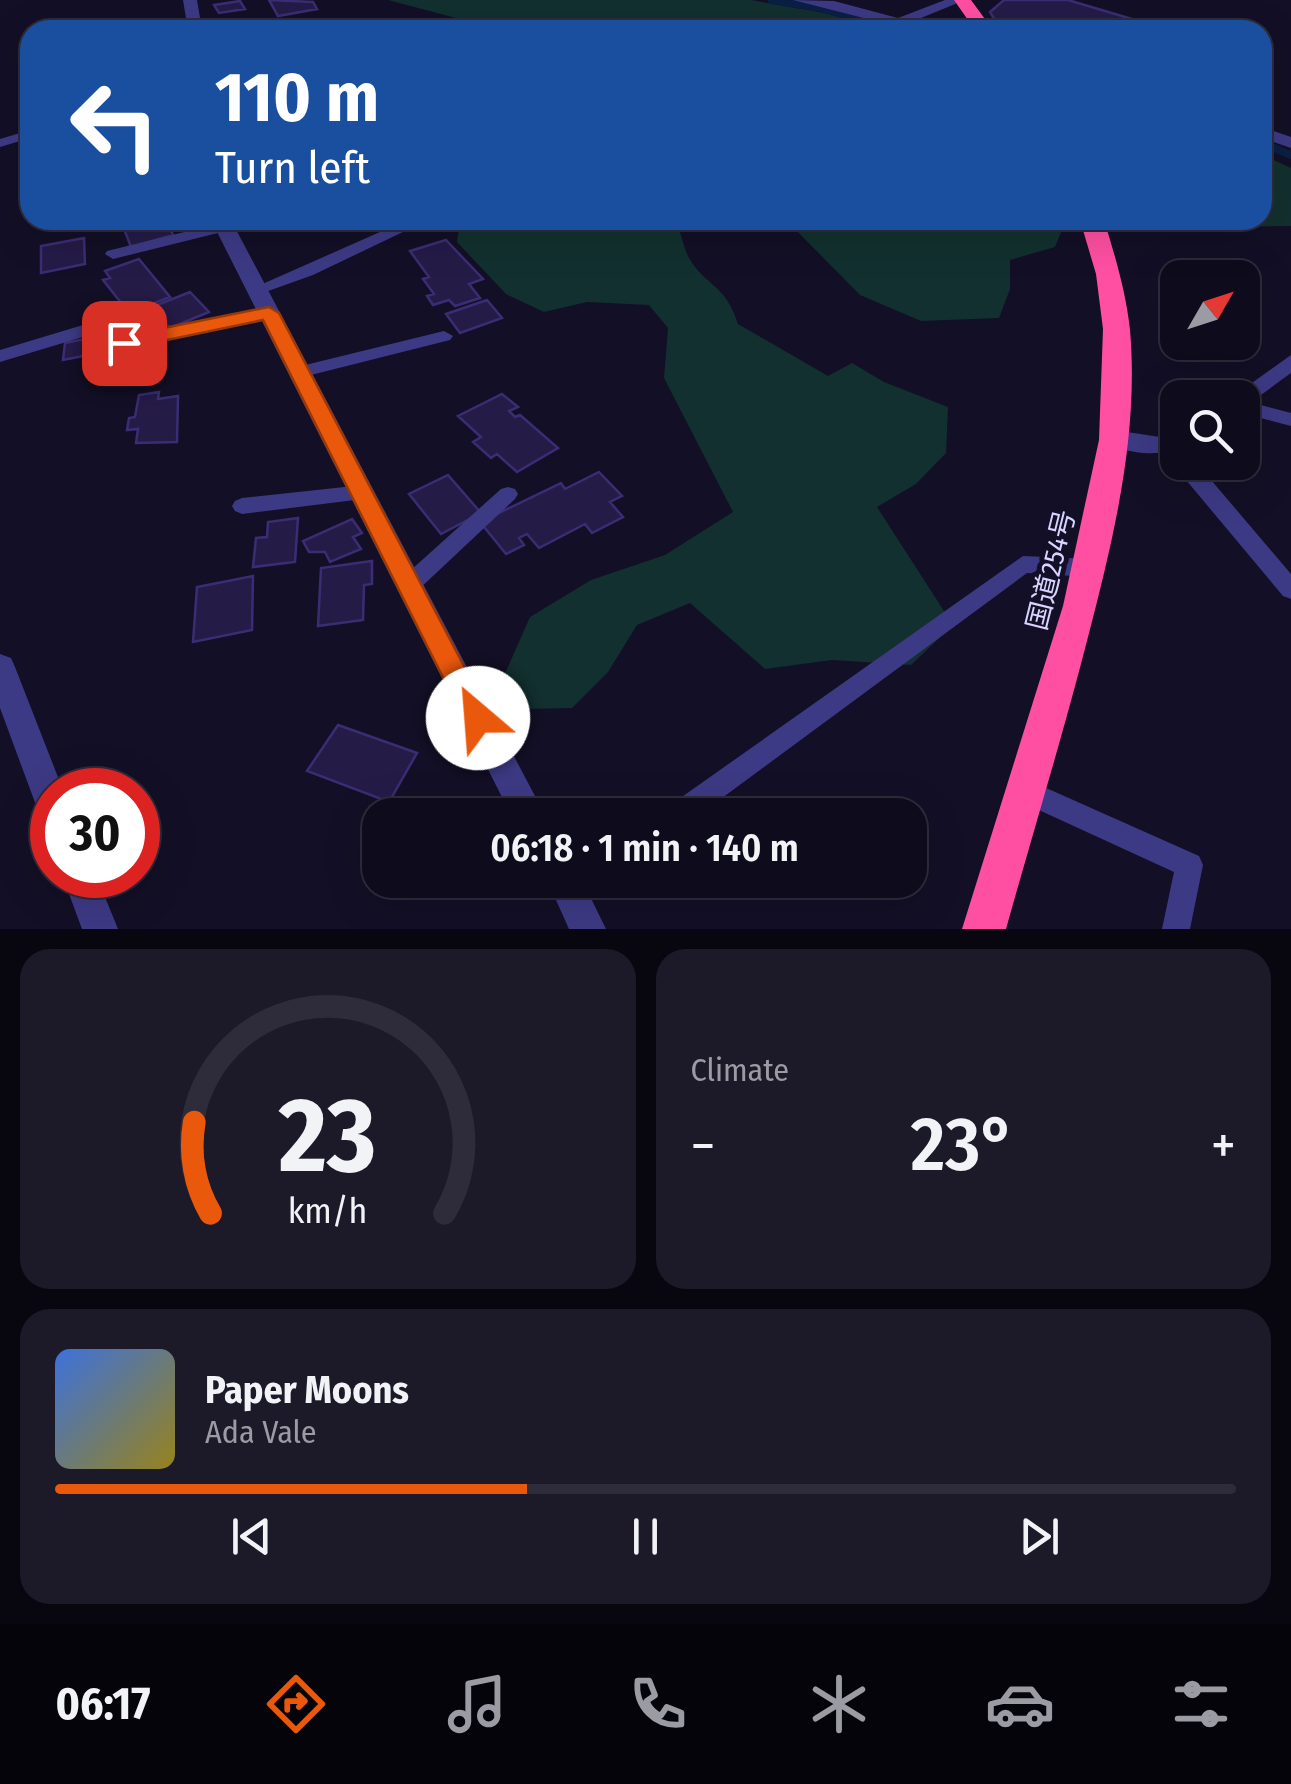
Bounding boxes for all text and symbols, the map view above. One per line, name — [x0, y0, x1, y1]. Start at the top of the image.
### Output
text: 110 m — [215, 56, 379, 140]
icon: left — [50, 60, 180, 190]
text: Turn left — [215, 141, 370, 195]
north arrow — [1160, 260, 1260, 360]
map controls — [1160, 260, 1260, 480]
pin — [82, 301, 167, 386]
icon: arrive — [97, 316, 152, 371]
button: search — [1160, 380, 1260, 480]
street label: 国道254号 — [1020, 506, 1082, 634]
position arrow — [426, 666, 530, 770]
speed limit sign: 30 — [30, 768, 160, 898]
text: 06:18 · 1 min · 140 m — [490, 825, 799, 871]
text: Climate — [691, 1051, 789, 1089]
text: 23 — [278, 1074, 376, 1199]
text: 23° — [911, 1100, 1015, 1190]
text: − — [691, 1113, 715, 1179]
text: + — [1211, 1113, 1236, 1179]
text: km/h — [288, 1190, 368, 1232]
text: Paper Moons — [205, 1367, 409, 1413]
text: Ada Vale — [205, 1413, 317, 1451]
icon: previous — [224, 1509, 279, 1564]
icon: pause — [618, 1509, 673, 1564]
icon: next — [1012, 1509, 1067, 1564]
icon: directions — [261, 1669, 331, 1739]
icon: music — [442, 1669, 512, 1739]
icon: phone — [623, 1669, 693, 1739]
icon: climate — [804, 1669, 874, 1739]
icon: car — [985, 1669, 1055, 1739]
icon: filters — [1166, 1669, 1236, 1739]
text: 06:17 — [55, 1677, 151, 1731]

